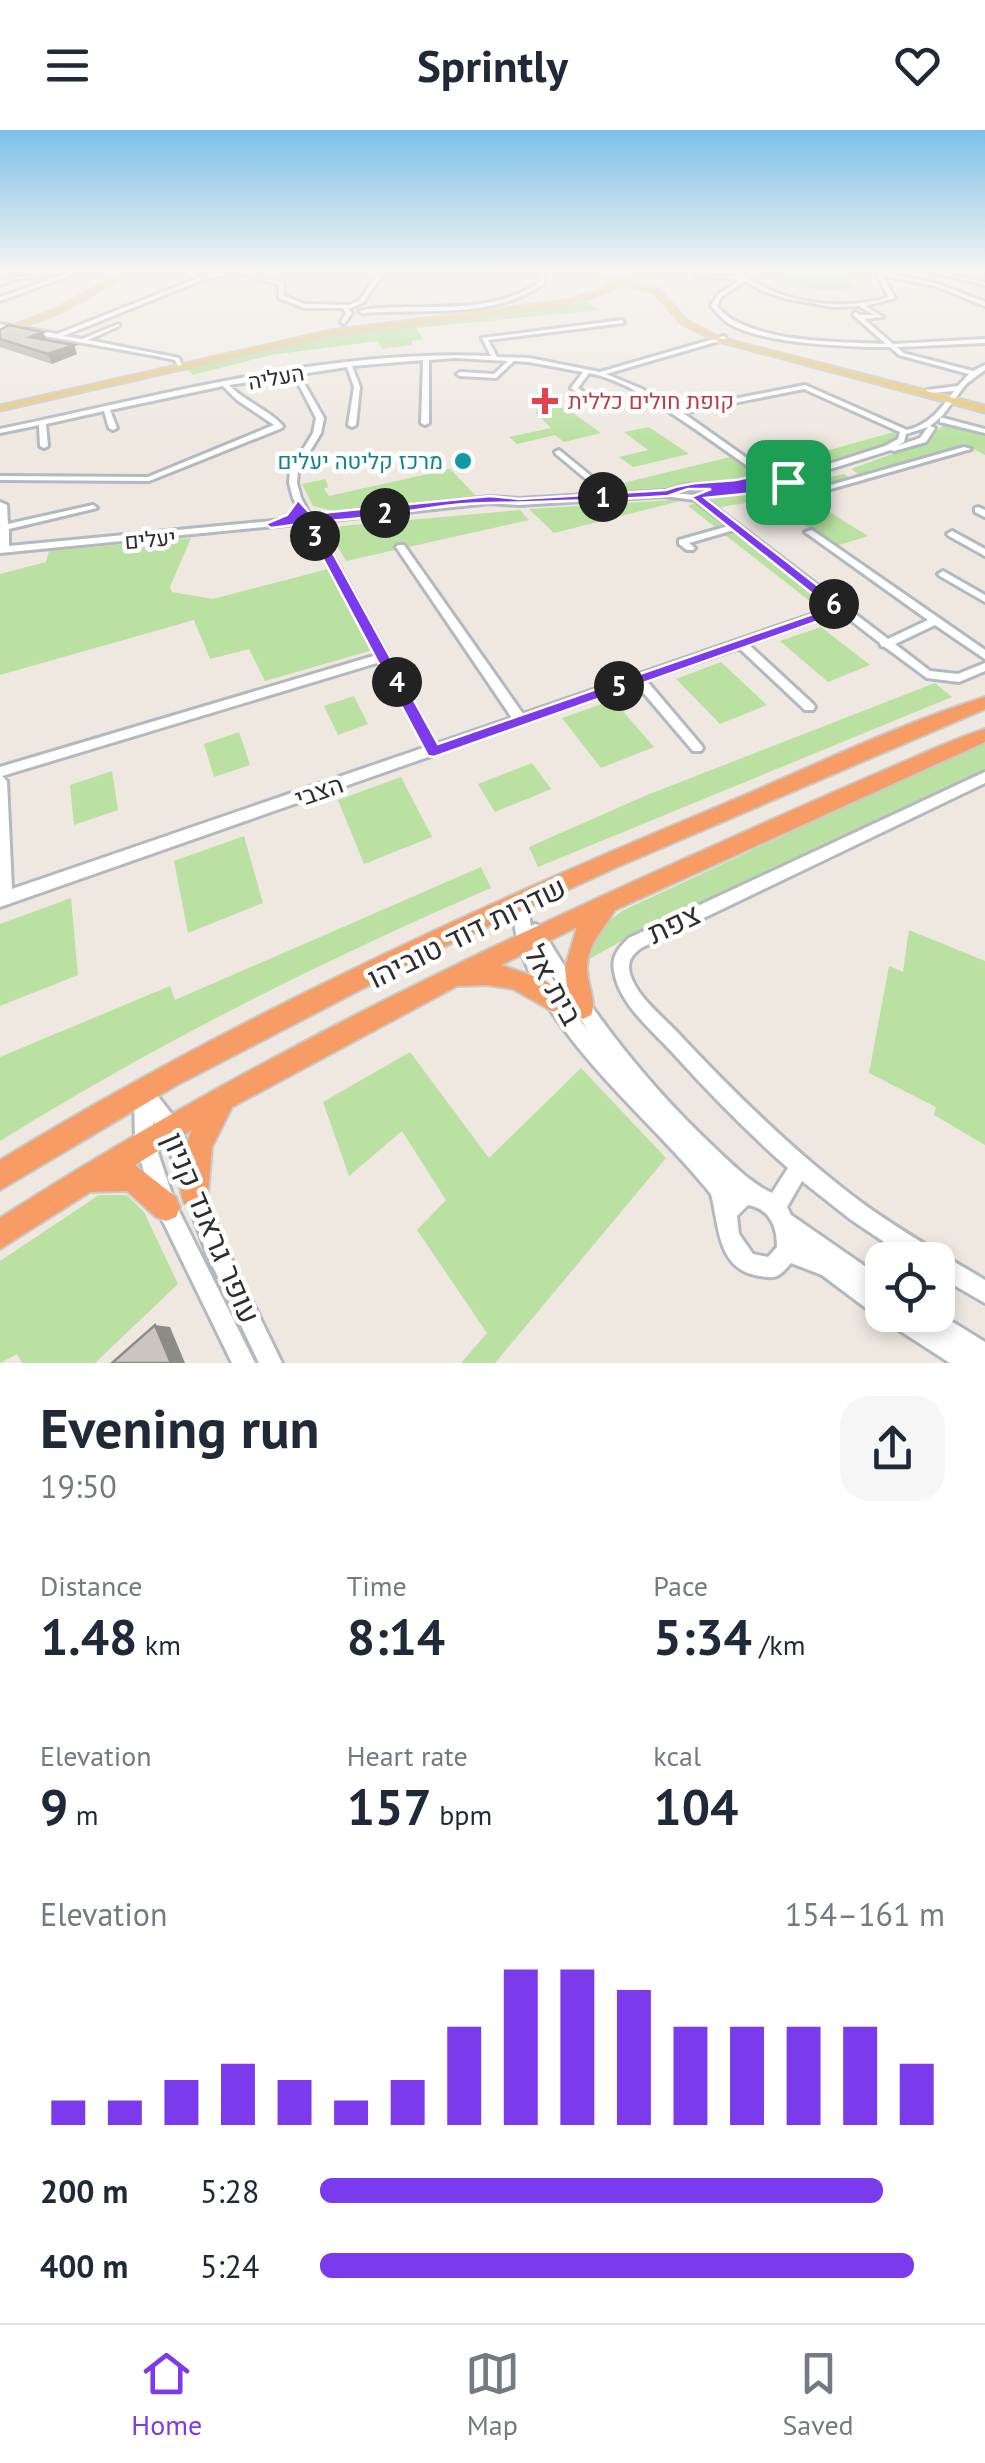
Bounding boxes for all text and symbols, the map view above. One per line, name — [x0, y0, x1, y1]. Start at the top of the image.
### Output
text: Sprintly — [417, 36, 568, 94]
icon: menu — [40, 38, 95, 93]
icon: heart — [890, 38, 945, 93]
street label: העליה — [246, 358, 306, 396]
place label: קופת חולים כללית — [568, 387, 734, 415]
marker: קופת חולים כללית — [532, 388, 558, 414]
pin — [746, 440, 831, 525]
place label: מרכז קליטה יעלים — [277, 447, 443, 475]
marker: מרכז קליטה יעלים — [452, 450, 474, 472]
icon: arrive — [761, 455, 816, 510]
pin: 1 — [578, 472, 628, 522]
text: 1 — [595, 478, 611, 515]
pin: 2 — [360, 488, 410, 538]
text: 2 — [377, 494, 393, 531]
pin: 3 — [290, 511, 340, 561]
text: 3 — [307, 517, 323, 554]
street label: יעלים — [123, 523, 177, 555]
pin: 6 — [809, 579, 859, 629]
text: 6 — [826, 585, 842, 622]
pin: 4 — [372, 657, 422, 707]
pin: 5 — [594, 661, 644, 711]
text: 4 — [389, 663, 405, 700]
text: 5 — [611, 667, 627, 704]
street label: הצבי — [291, 768, 347, 814]
street label: שדרות דוד טוביהו — [360, 867, 572, 997]
street label: צפת — [641, 894, 706, 952]
street label: בית אל — [516, 937, 592, 1032]
street label: עופר גראנד קניון — [155, 1126, 270, 1329]
map controls — [865, 1242, 955, 1332]
button: locate — [865, 1242, 955, 1332]
text: Evening run — [40, 1392, 320, 1463]
button: share — [840, 1396, 945, 1501]
text: 19:50 — [40, 1465, 117, 1507]
text: Distance — [40, 1567, 143, 1604]
text: Time — [347, 1567, 407, 1604]
text: Pace — [653, 1567, 708, 1604]
text: 1.48 — [40, 1604, 137, 1669]
text: 8:14 — [347, 1604, 445, 1669]
text: 5:34 — [653, 1604, 752, 1669]
text: km — [137, 1626, 181, 1663]
text: /km — [752, 1626, 805, 1663]
text: Elevation — [40, 1737, 152, 1774]
text: Heart rate — [347, 1737, 468, 1774]
text: kcal — [653, 1737, 701, 1774]
text: 9 — [40, 1774, 68, 1839]
text: 157 — [347, 1774, 432, 1839]
text: 104 — [653, 1774, 738, 1839]
text: m — [68, 1796, 99, 1833]
text: bpm — [432, 1796, 492, 1833]
text: Elevation — [40, 1893, 167, 1935]
text: 154–161 m — [785, 1893, 945, 1935]
text: 200 m — [40, 2170, 128, 2212]
text: 5:28 — [200, 2170, 259, 2212]
text: 400 m — [40, 2245, 128, 2287]
text: 5:24 — [200, 2245, 259, 2287]
tab: Home — [131, 2346, 202, 2443]
tab: Map — [465, 2346, 520, 2443]
tab: Saved — [782, 2346, 854, 2443]

